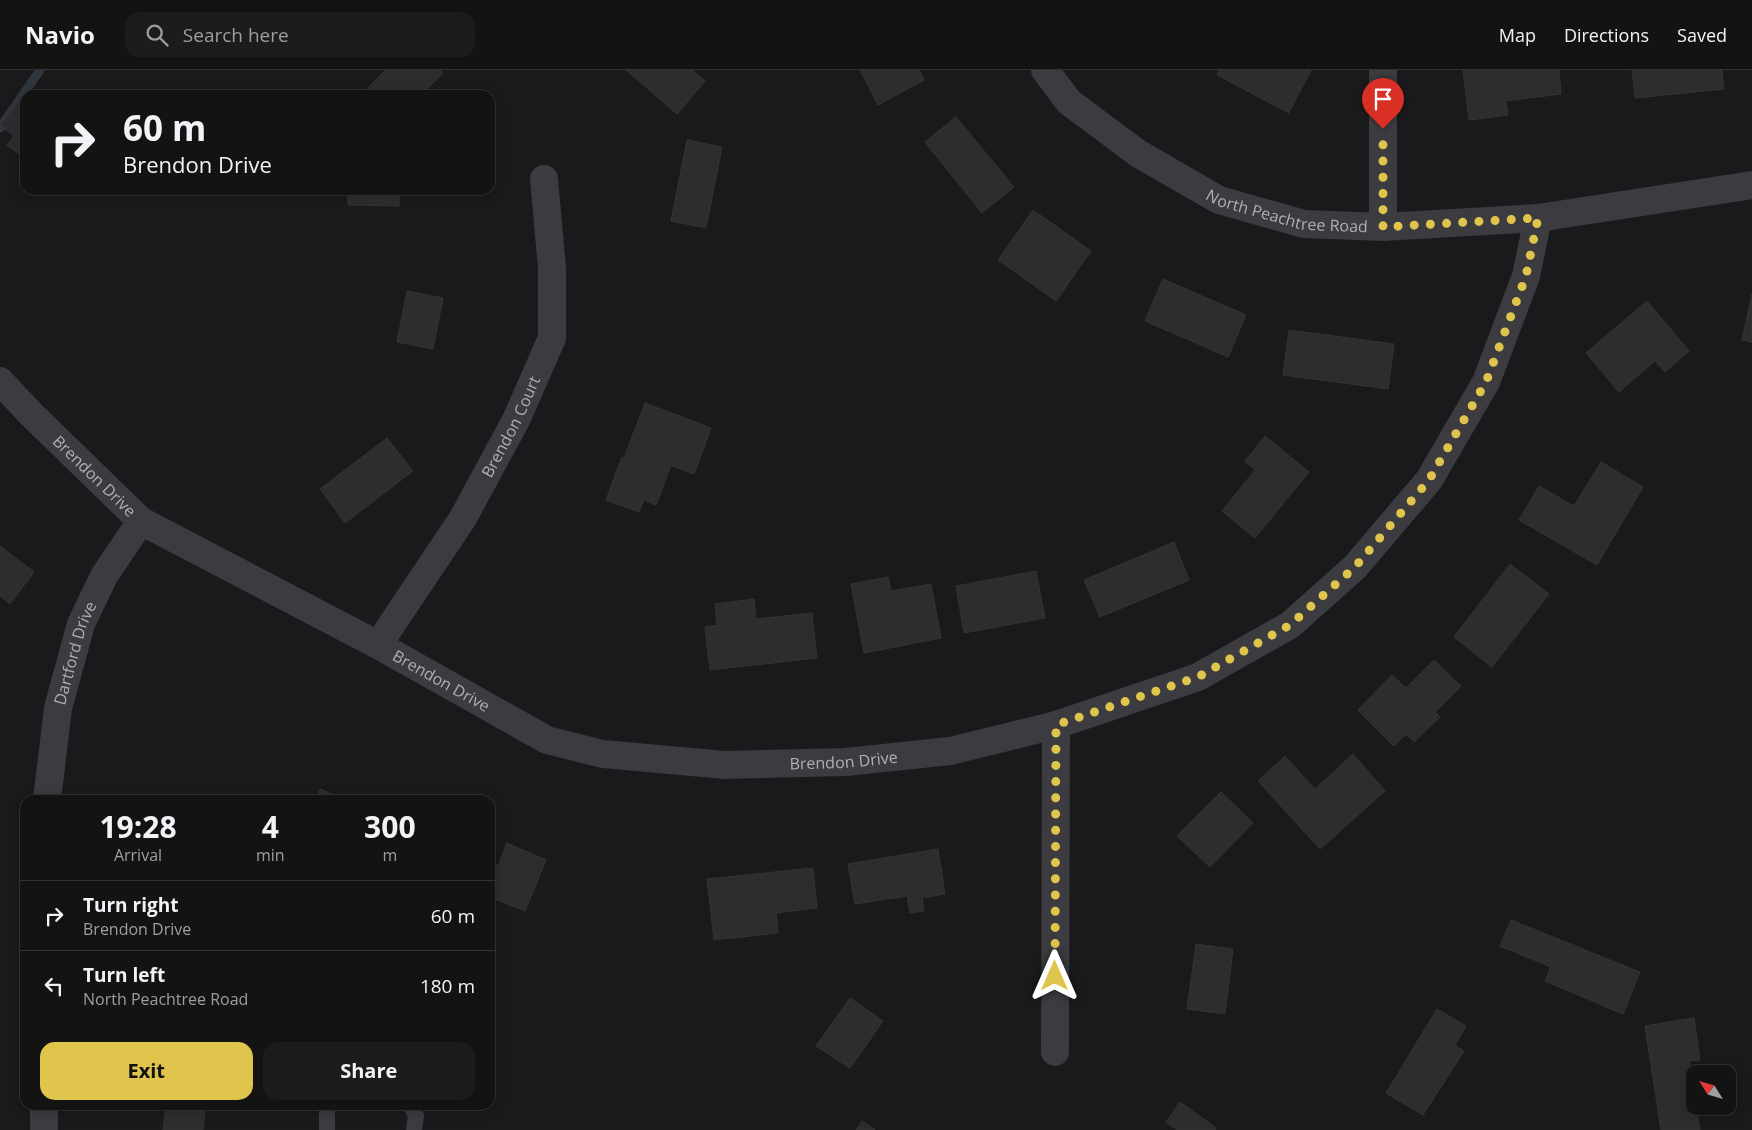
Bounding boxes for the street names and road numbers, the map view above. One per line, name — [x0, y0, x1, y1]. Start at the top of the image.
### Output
street label: North Peachtree Road — [1202, 184, 1368, 237]
street label: Brendon Court — [476, 372, 545, 481]
street label: Brendon Drive — [48, 430, 141, 522]
street label: Dartford Drive — [48, 598, 101, 707]
street label: Brendon Drive — [389, 645, 494, 717]
street label: Brendon Drive — [789, 746, 899, 774]

